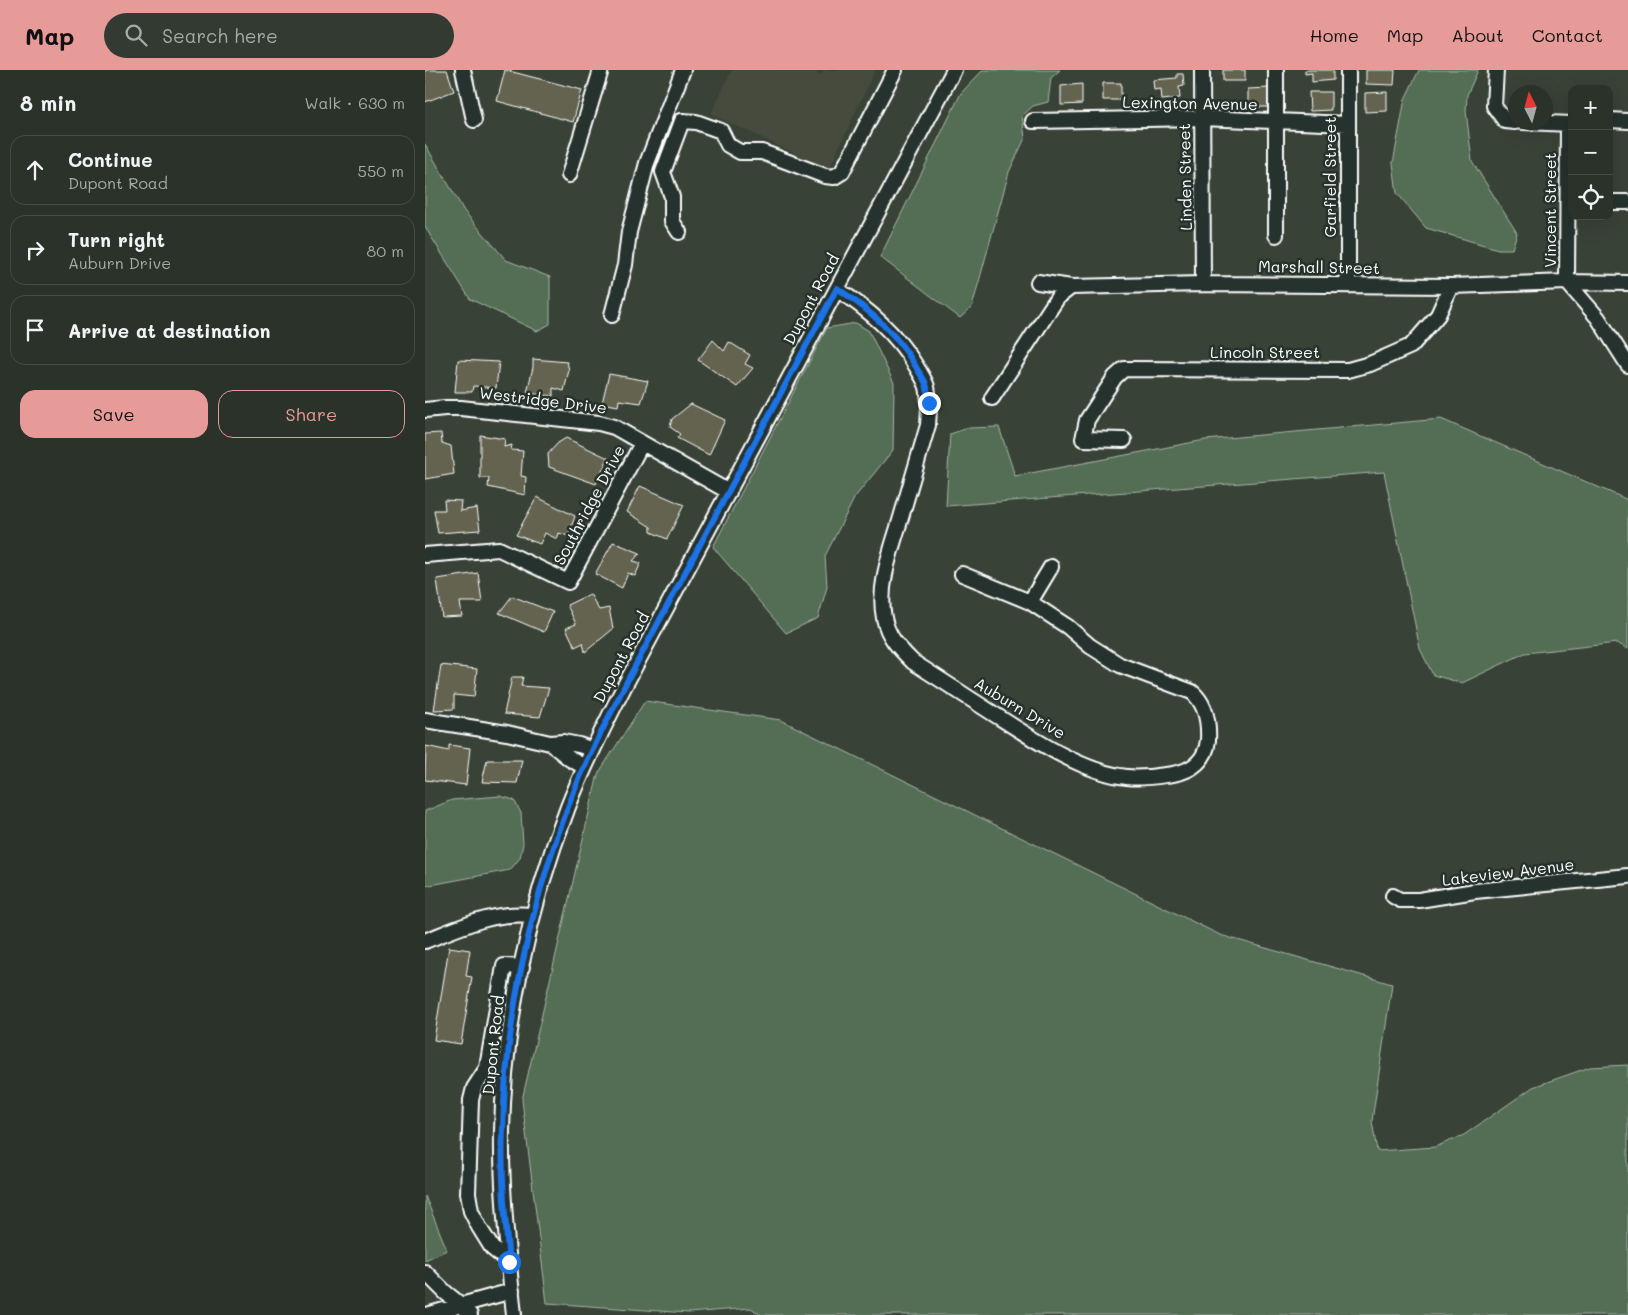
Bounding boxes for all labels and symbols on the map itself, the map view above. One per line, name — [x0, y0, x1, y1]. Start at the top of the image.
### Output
north arrow — [1508, 85, 1553, 130]
street label: Lexington Avenue — [1122, 91, 1258, 114]
street label: Garfield Street — [1319, 116, 1340, 238]
street label: Linden Street — [1173, 123, 1196, 231]
street label: Vincent Street — [1539, 152, 1560, 268]
street label: Dupont Road — [778, 250, 843, 348]
street label: Marshall Street — [1258, 255, 1380, 278]
street label: Lincoln Street — [1210, 341, 1320, 362]
street label: Westridge Drive — [478, 381, 608, 418]
route end — [918, 392, 941, 415]
street label: Southridge Drive — [548, 441, 629, 568]
street label: Dupont Road — [588, 608, 653, 706]
street label: Auburn Drive — [971, 672, 1070, 743]
street label: Lakeview Avenue — [1441, 853, 1575, 890]
street label: Dupont Road — [477, 994, 508, 1096]
route start — [498, 1251, 521, 1274]

